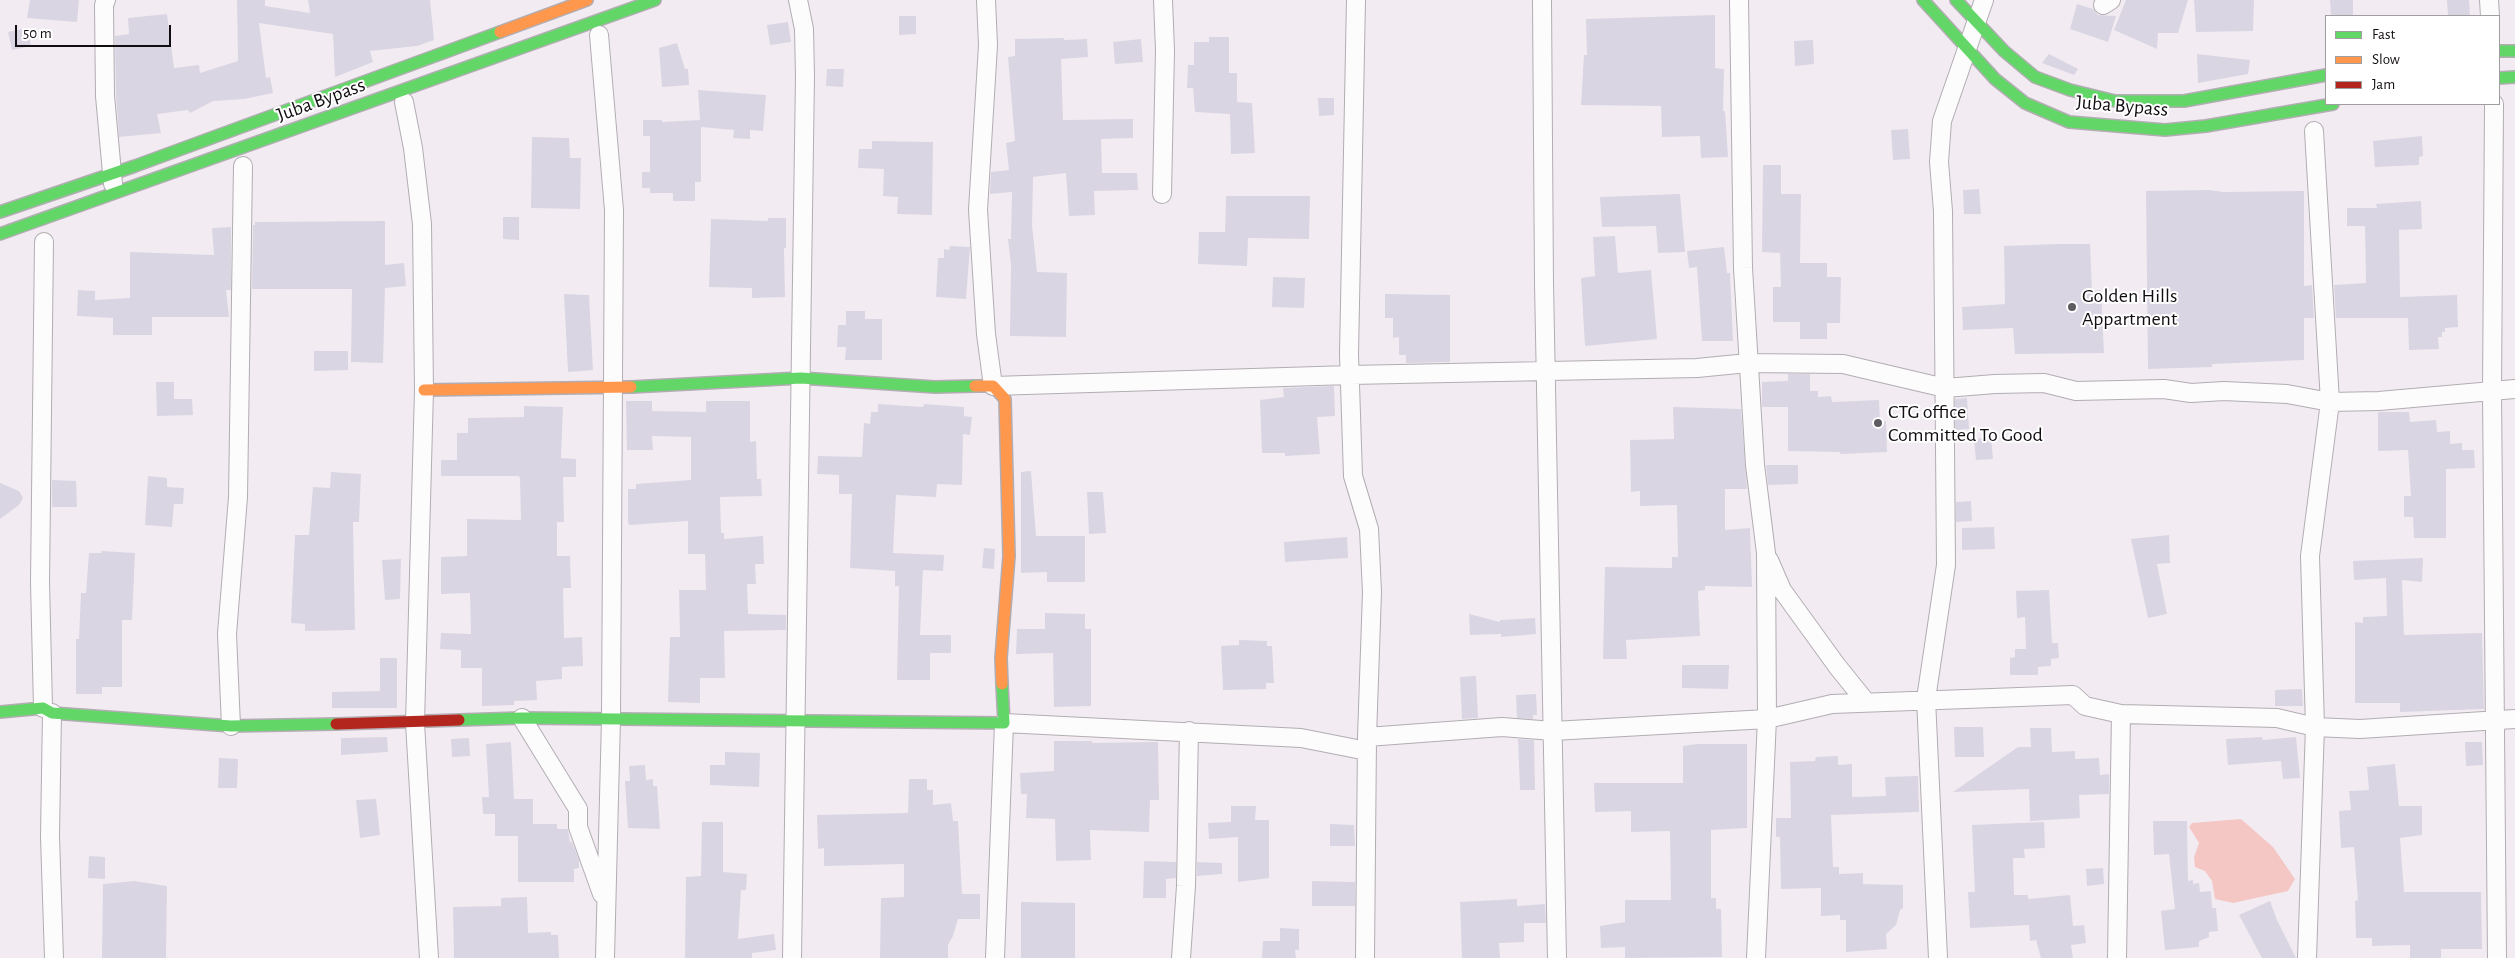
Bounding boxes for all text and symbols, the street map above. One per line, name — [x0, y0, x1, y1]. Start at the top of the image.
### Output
scale bar — [18, 15, 174, 47]
legend — [2325, 15, 2500, 105]
text: 50 m — [23, 26, 52, 41]
text: Fast — [2372, 27, 2395, 42]
text: Slow — [2372, 52, 2400, 67]
street label: Juba Bypass — [273, 73, 369, 127]
text: Jam — [2372, 77, 2395, 92]
street label: Juba Bypass — [2075, 90, 2169, 122]
place label: Golden Hills Appartment — [2082, 284, 2177, 331]
marker: Golden Hills Appartment — [2066, 301, 2078, 313]
place label: CTG office Committed To Good — [1888, 400, 2043, 447]
marker: CTG office Committed To Good — [1872, 417, 1884, 429]

